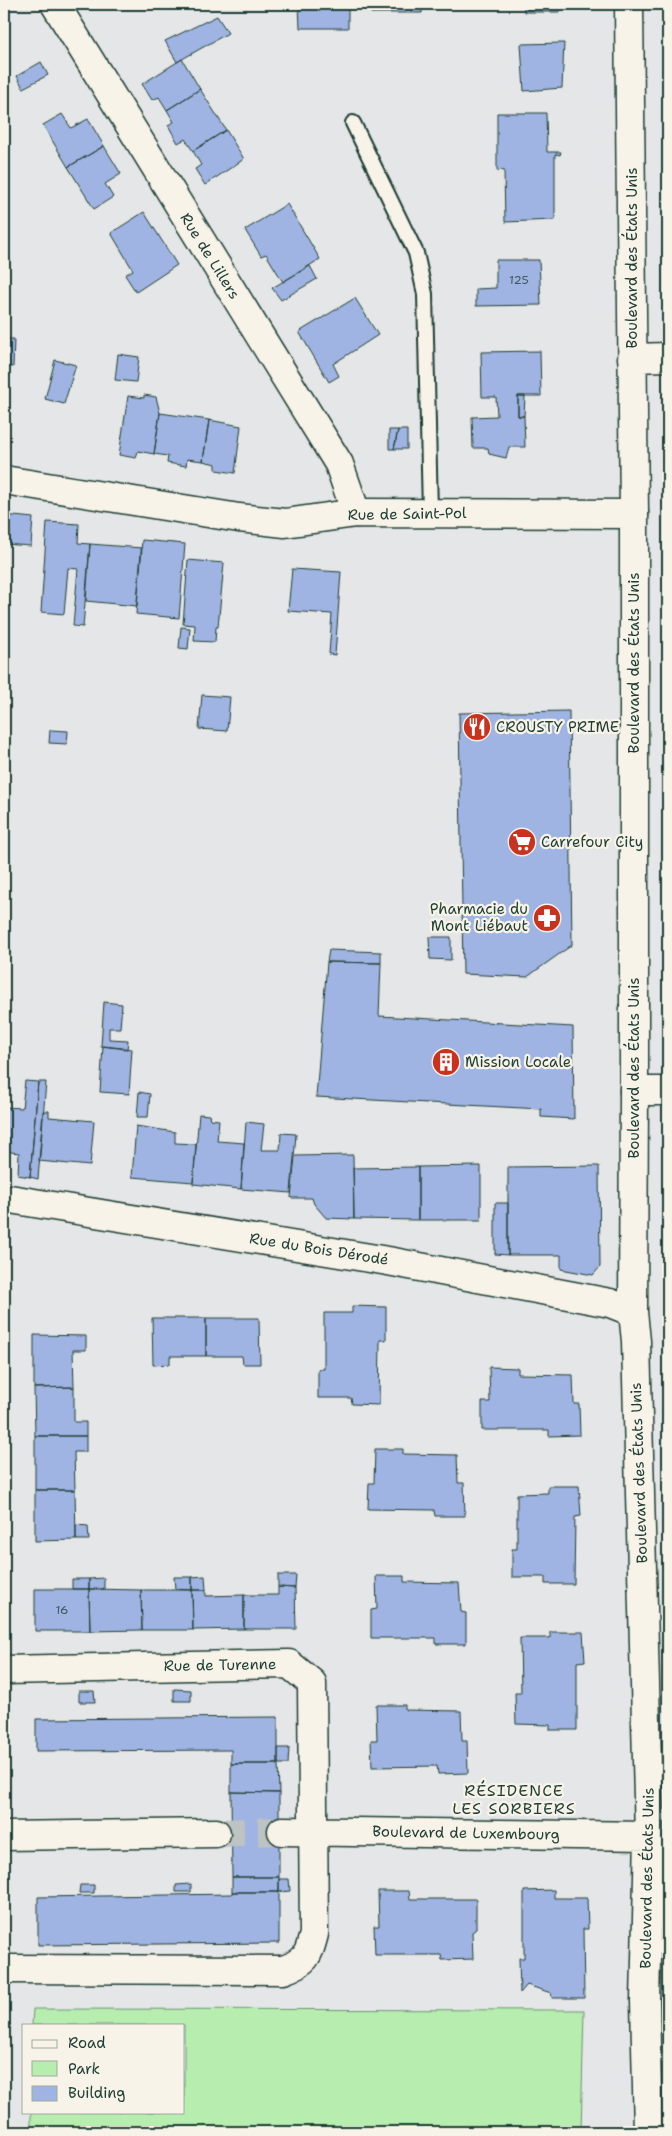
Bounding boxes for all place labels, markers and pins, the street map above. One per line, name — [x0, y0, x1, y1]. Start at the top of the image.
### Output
restaurant icon: CROUSTY PRIME — [462, 712, 492, 742]
place label: CROUSTY PRIME — [496, 717, 619, 737]
supermarket icon: Carrefour City — [507, 827, 537, 857]
place label: Carrefour City — [541, 832, 643, 852]
place label: Pharmacie du Mont Liébaut — [430, 899, 528, 936]
pharmacy icon: Pharmacie du Mont Liébaut — [532, 903, 562, 933]
building icon: Mission Locale — [431, 1047, 461, 1077]
place label: Mission Locale — [465, 1052, 571, 1072]

